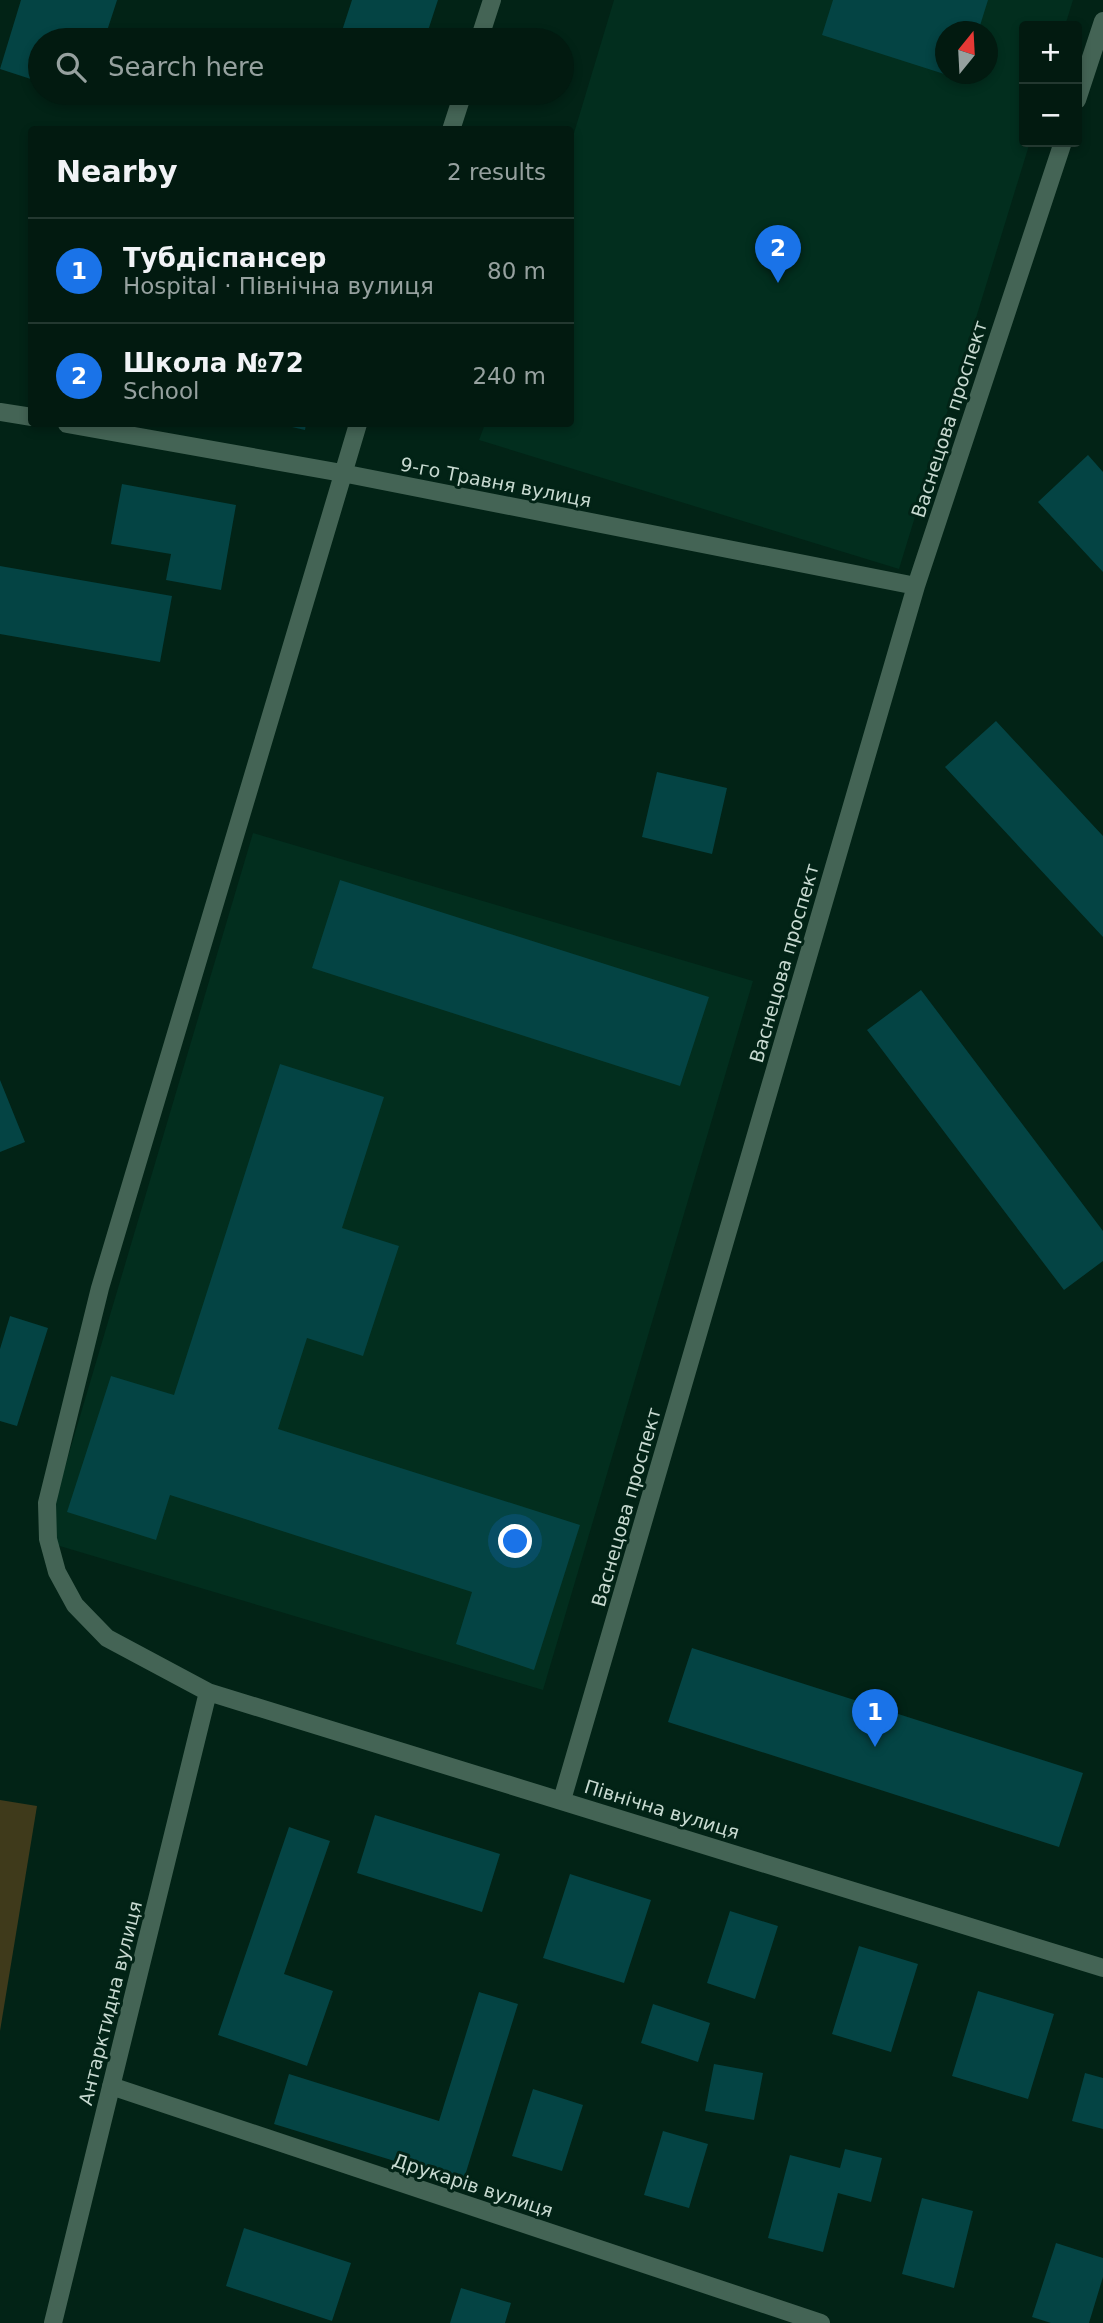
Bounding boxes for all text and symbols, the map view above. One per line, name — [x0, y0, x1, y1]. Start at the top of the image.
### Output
north arrow — [935, 21, 998, 84]
map controls — [1019, 21, 1082, 147]
button: + — [1019, 21, 1082, 84]
search box — [28, 28, 574, 105]
icon: search — [52, 48, 90, 86]
text: Search here — [108, 52, 264, 82]
button: − — [1019, 84, 1082, 147]
text: Nearby — [56, 154, 178, 189]
text: 2 results — [447, 159, 546, 185]
pin: 2 — [755, 225, 801, 283]
text: Тубдіспансер — [123, 243, 326, 273]
text: 1 — [71, 258, 87, 284]
text: 80 m — [487, 258, 546, 284]
text: Hospital · Північна вулиця — [123, 273, 434, 299]
street label: Васнецова проспект — [907, 318, 991, 520]
text: Школа №72 — [123, 348, 304, 378]
text: 2 — [71, 363, 87, 389]
text: 240 m — [472, 363, 546, 389]
text: School — [123, 378, 199, 404]
street label: 9-го Травня вулиця — [399, 453, 593, 511]
street label: Васнецова проспект — [745, 861, 823, 1065]
street label: Васнецова проспект — [587, 1405, 665, 1609]
your location — [498, 1524, 532, 1558]
pin: 1 — [852, 1689, 898, 1747]
street label: Північна вулиця — [582, 1775, 742, 1843]
street label: Антарктидна вулиця — [74, 1899, 146, 2107]
street label: Друкарів вулиця — [390, 2149, 556, 2221]

